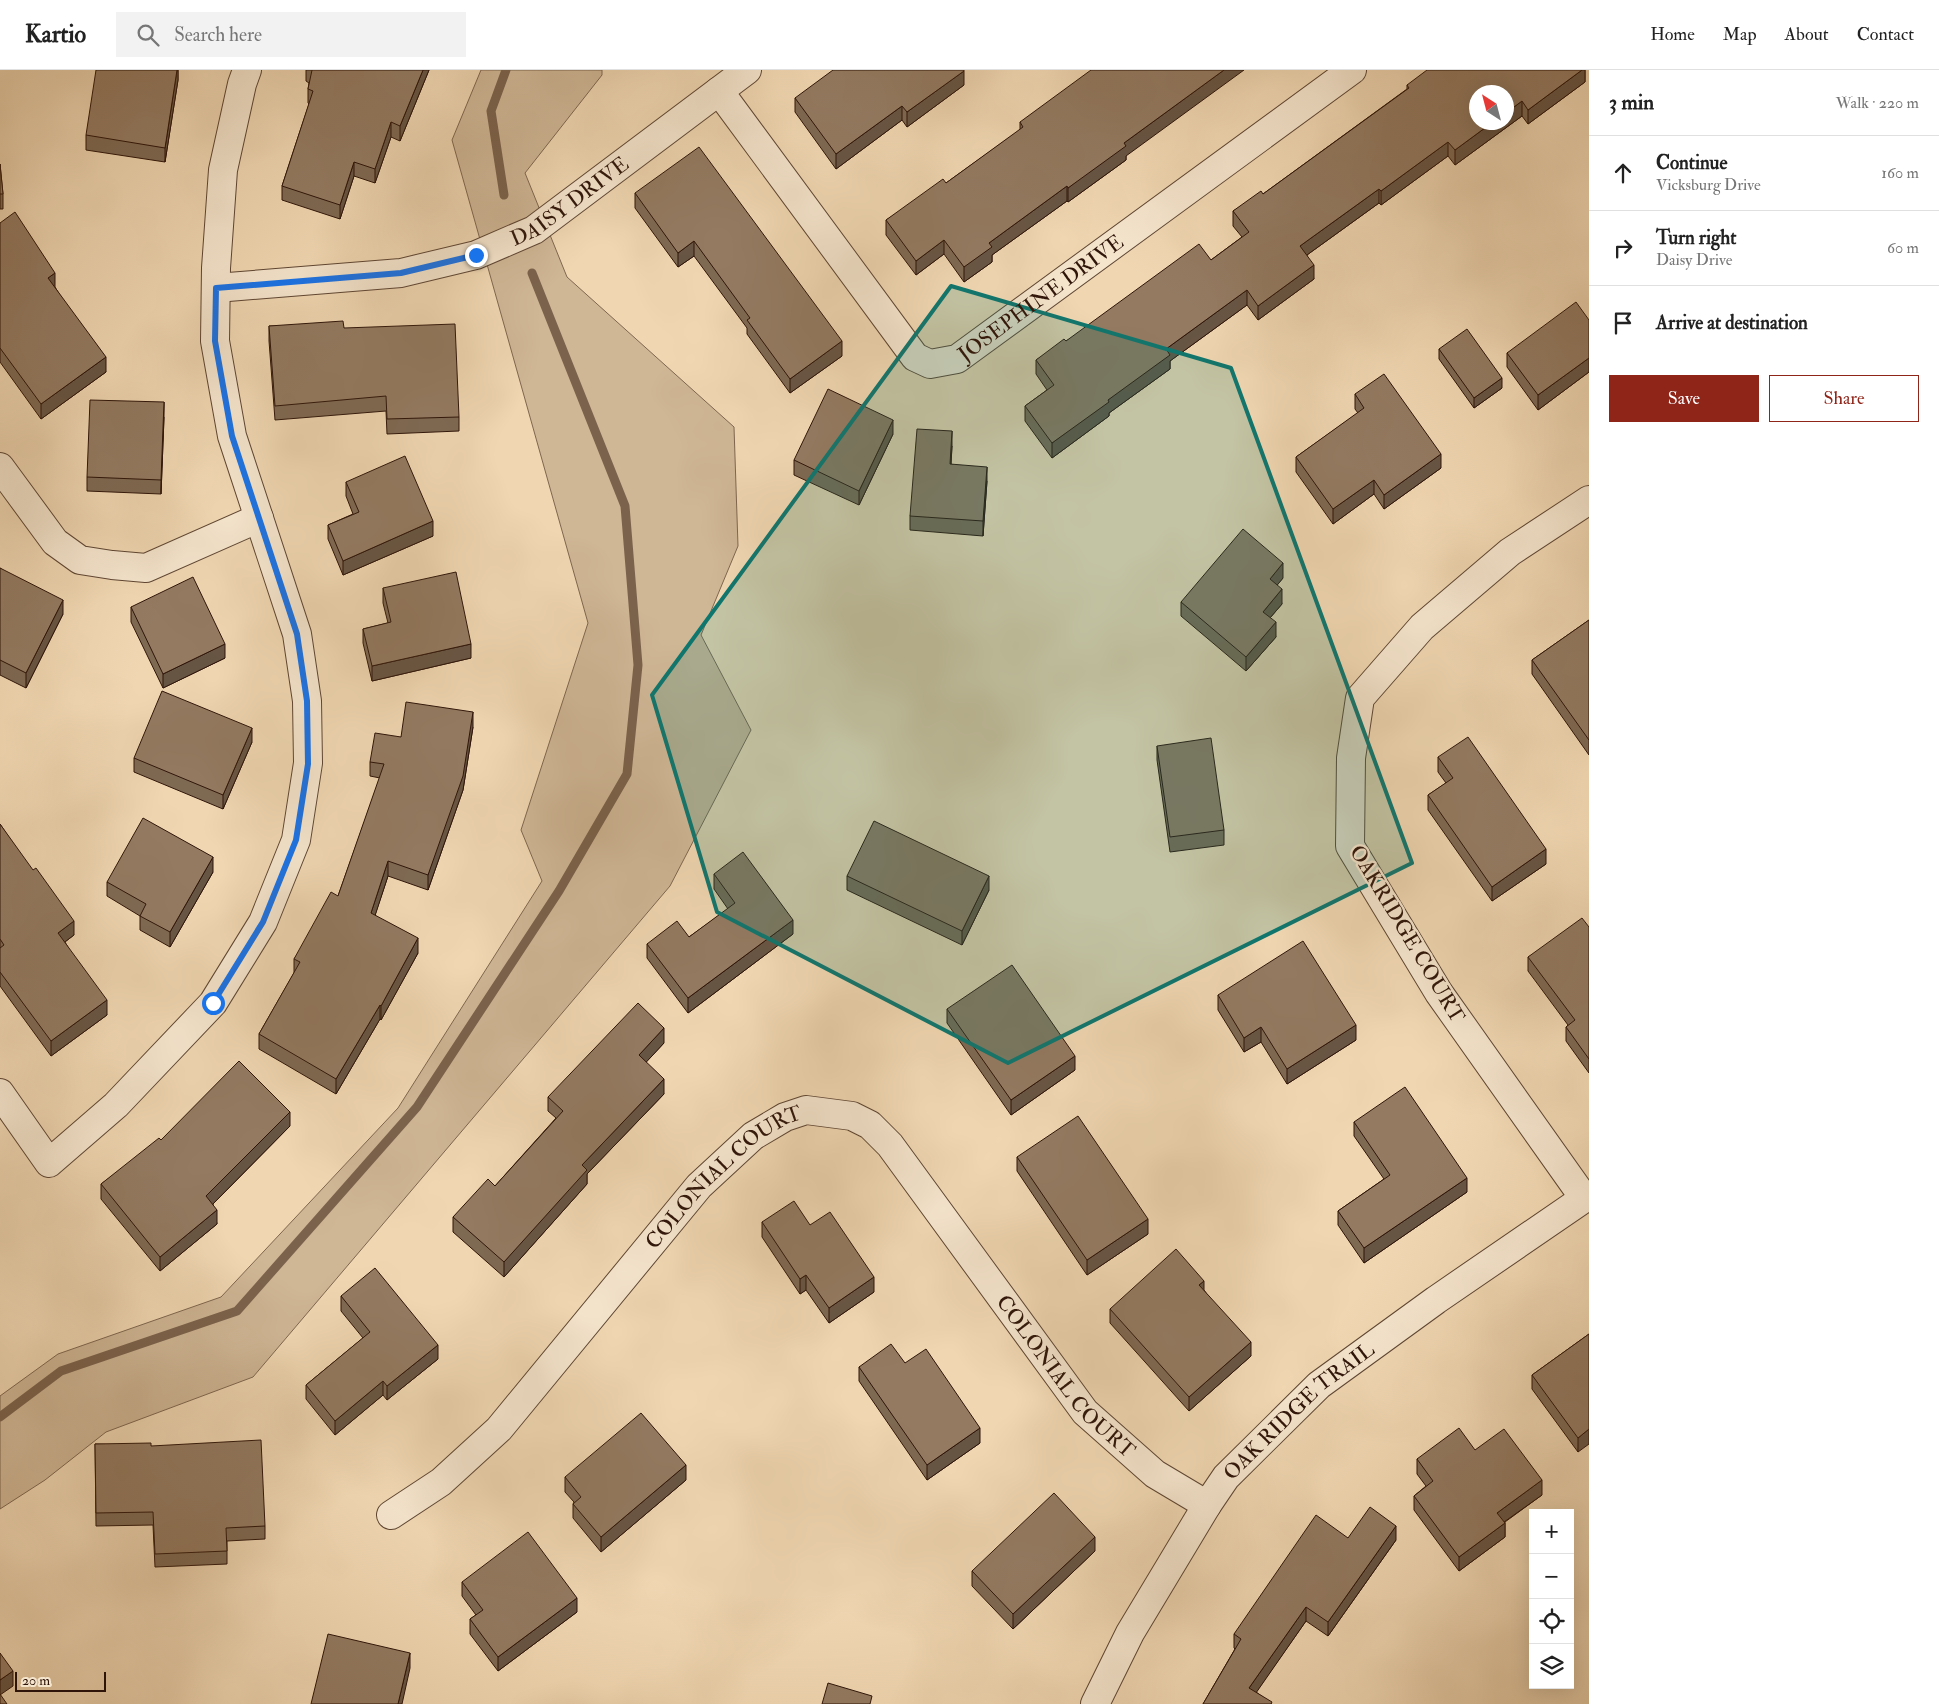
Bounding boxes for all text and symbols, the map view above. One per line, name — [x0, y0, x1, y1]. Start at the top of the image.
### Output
search box — [116, 12, 466, 57]
text: Kartio — [25, 19, 86, 50]
icon: search — [134, 21, 162, 49]
text: Search here — [174, 23, 262, 47]
text: Home — [1650, 23, 1695, 46]
text: Map — [1723, 23, 1757, 46]
text: About — [1785, 23, 1829, 46]
text: Contact — [1857, 23, 1914, 46]
north arrow — [1469, 85, 1514, 130]
text: 3 min — [1609, 89, 1654, 116]
text: Walk · 220 m — [1836, 93, 1919, 113]
street label: DAISY DRIVE — [506, 150, 634, 252]
text: Continue — [1656, 151, 1727, 175]
icon: ahead — [1609, 159, 1637, 187]
text: 160 m — [1881, 163, 1919, 183]
text: Vicksburg Drive — [1656, 175, 1761, 195]
text: Turn right — [1656, 226, 1736, 250]
street label: JOSEPHINE DRIVE — [952, 228, 1129, 368]
icon: right — [1609, 234, 1637, 262]
text: 60 m — [1887, 238, 1919, 258]
route end — [465, 244, 488, 267]
text: Daisy Drive — [1656, 250, 1732, 270]
icon: arrive — [1609, 309, 1637, 337]
text: Arrive at destination — [1656, 311, 1808, 335]
button: Save — [1609, 375, 1759, 422]
button: Share — [1769, 375, 1919, 422]
street label: OAKRIDGE COURT — [1343, 840, 1471, 1028]
route start — [202, 992, 225, 1015]
street label: COLONIAL COURT — [639, 1099, 805, 1254]
street label: COLONIAL COURT — [990, 1289, 1141, 1464]
street label: OAK RIDGE TRAIL — [1217, 1336, 1380, 1486]
map controls — [1529, 1509, 1574, 1689]
button: + — [1529, 1509, 1574, 1554]
button: − — [1529, 1554, 1574, 1599]
button: locate — [1529, 1599, 1574, 1644]
button: layers — [1529, 1644, 1574, 1689]
scale bar — [15, 1669, 106, 1692]
text: 20 m — [22, 1672, 50, 1689]

